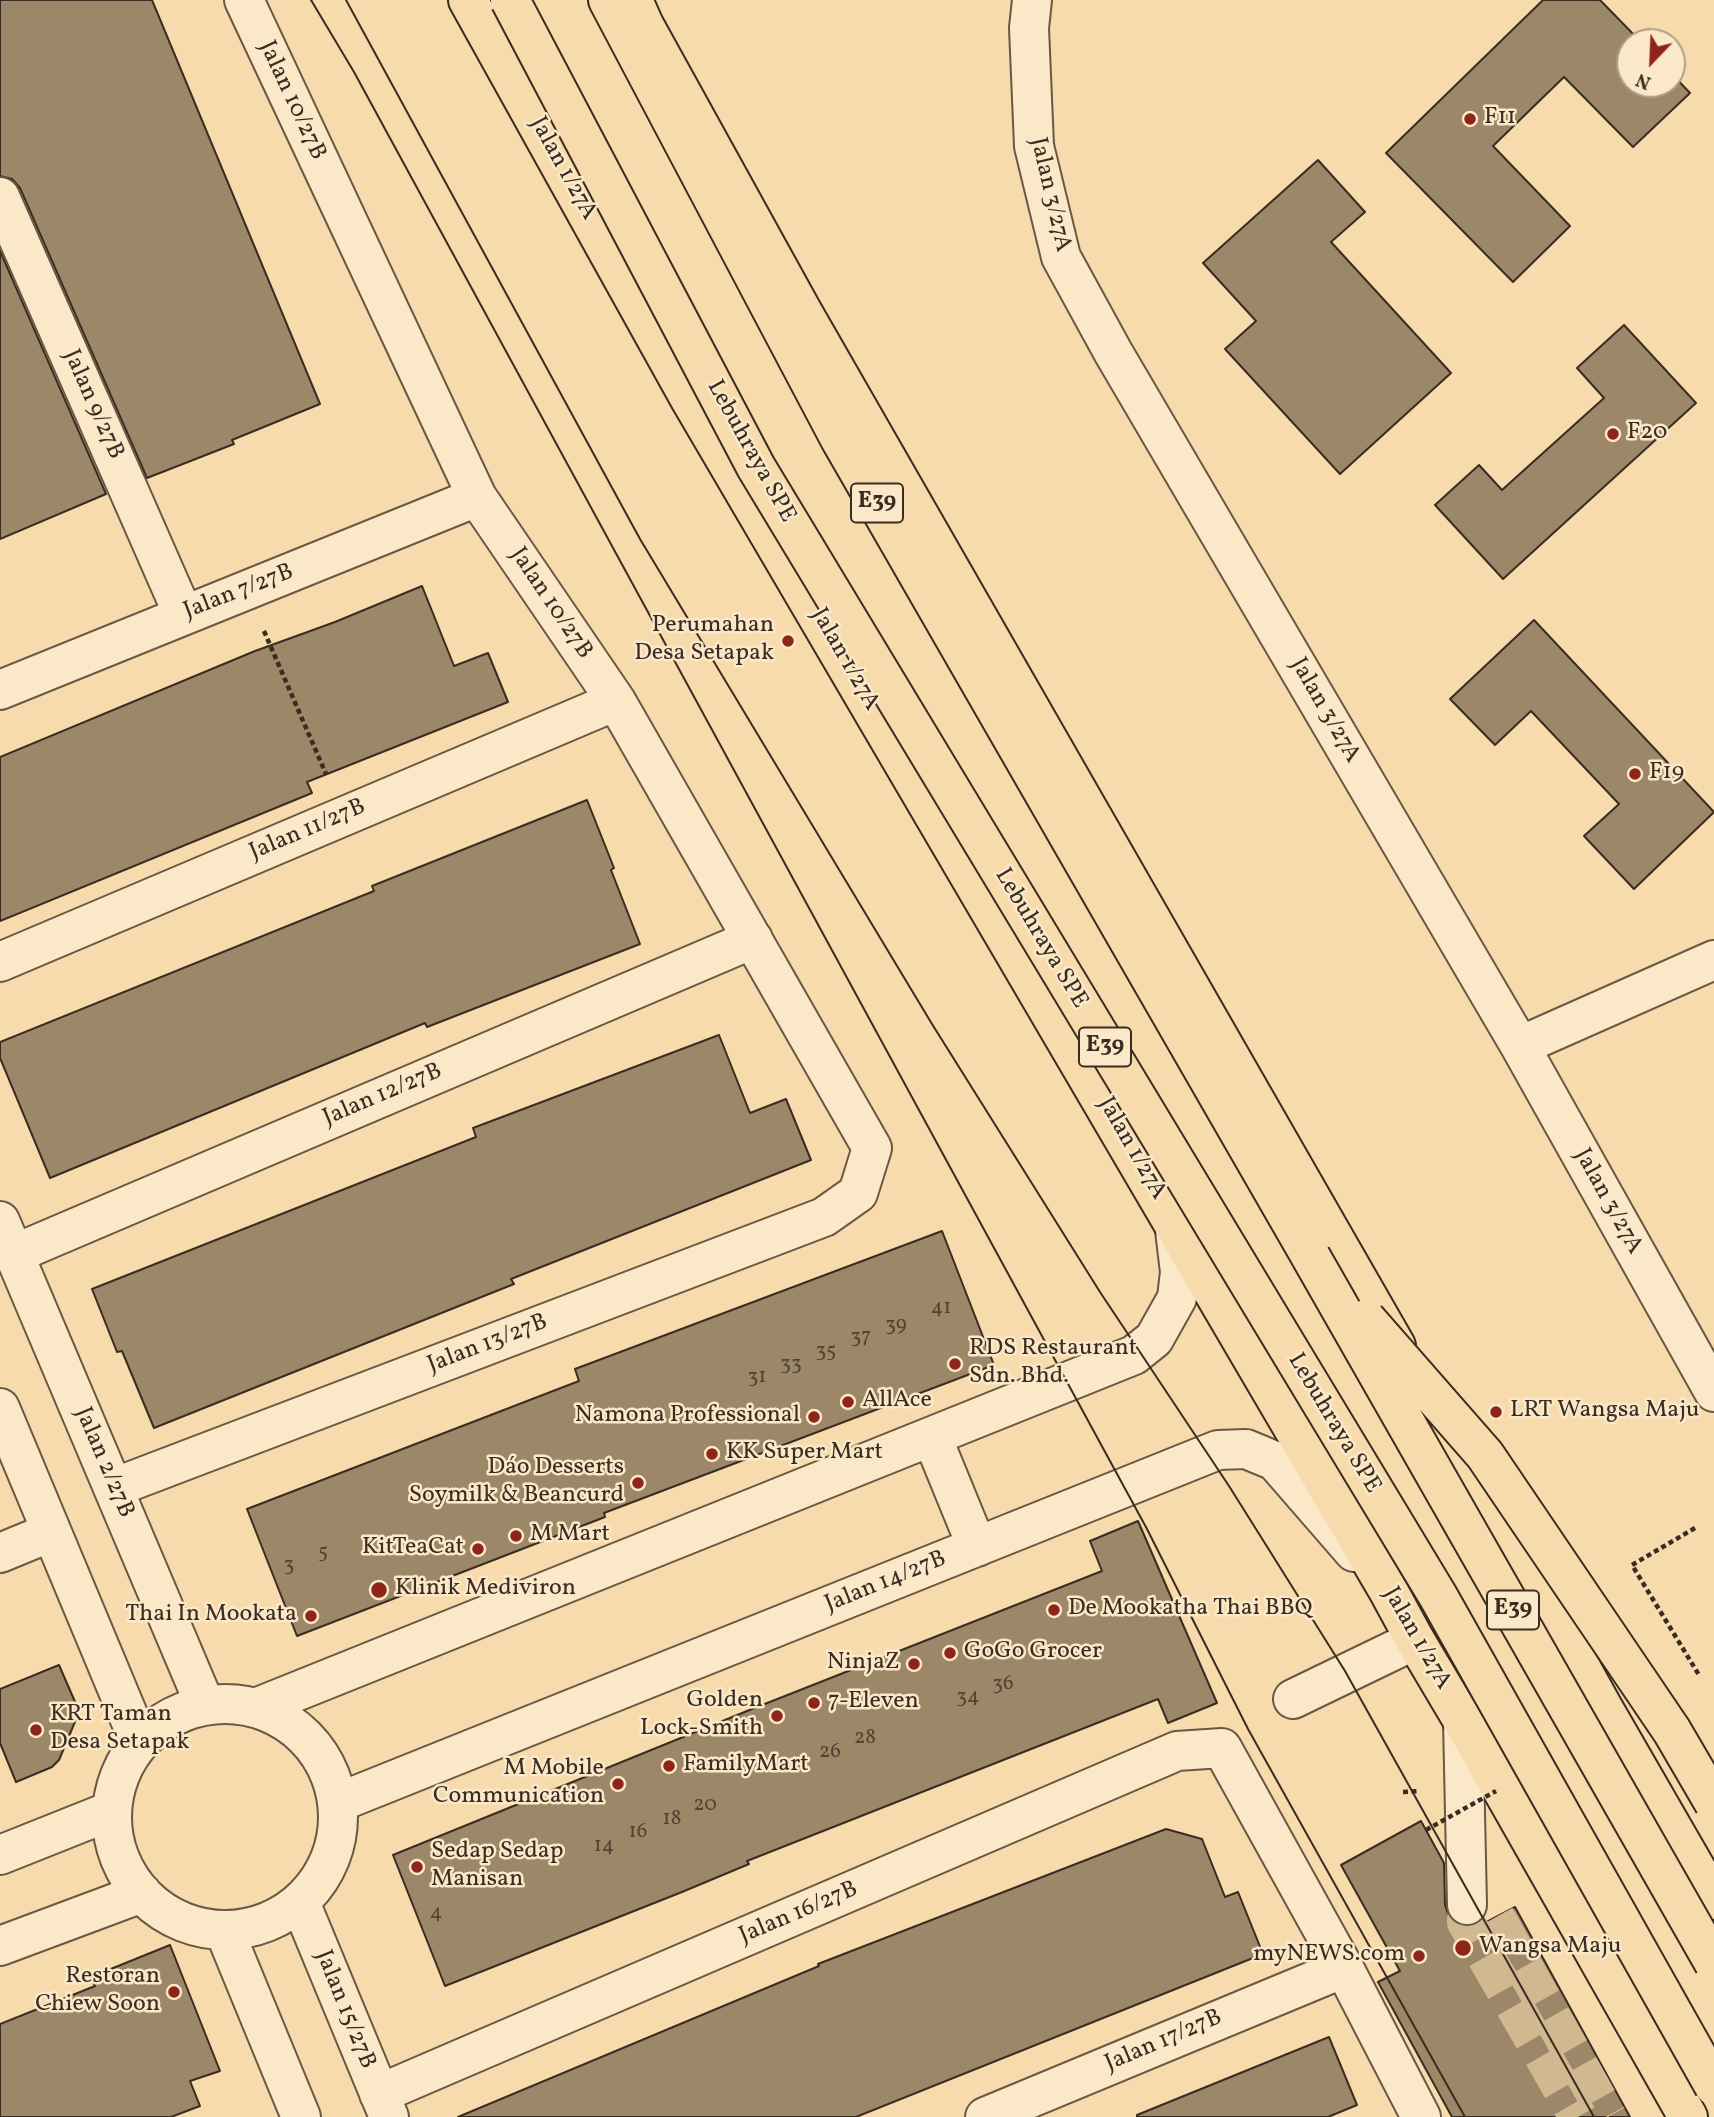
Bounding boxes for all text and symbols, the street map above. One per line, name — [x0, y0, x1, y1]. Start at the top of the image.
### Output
north arrow — [1616, 28, 1686, 98]
street label: Jalan 10/27B — [251, 37, 331, 165]
text: N — [1632, 66, 1655, 95]
place label: F11 — [1484, 105, 1516, 133]
marker: F11 — [1462, 111, 1478, 127]
street label: Jalan 1/27A — [522, 112, 602, 226]
street label: Jalan 3/27A — [1022, 135, 1076, 255]
street label: Jalan 9/27B — [55, 346, 129, 464]
street label: Lebuhraya SPE — [699, 376, 801, 528]
place label: F20 — [1627, 420, 1668, 448]
marker: F20 — [1605, 426, 1621, 442]
road number: E39 — [851, 484, 903, 523]
street label: Jalan 10/27B — [502, 543, 598, 665]
street label: Jalan 7/27B — [180, 559, 298, 627]
street label: Jalan 1/27A — [803, 604, 885, 716]
place label: Perumahan Desa Setapak — [634, 613, 774, 669]
marker: Perumahan Desa Setapak — [780, 633, 796, 649]
street label: Jalan 3/27A — [1282, 653, 1366, 769]
place label: F19 — [1649, 760, 1684, 788]
marker: F19 — [1627, 766, 1643, 782]
street label: Jalan 11/27B — [246, 794, 370, 868]
street label: Lebuhraya SPE — [987, 864, 1093, 1014]
road number: E39 — [1079, 1028, 1131, 1066]
street label: Jalan 12/27B — [319, 1058, 447, 1134]
street label: Jalan 1/27A — [1090, 1093, 1172, 1205]
street label: Jalan 3/27A — [1566, 1144, 1648, 1260]
house number: 41 — [931, 1296, 951, 1322]
street label: Jalan 13/27B — [424, 1309, 552, 1381]
house number: 39 — [885, 1313, 907, 1339]
house number: 37 — [851, 1325, 871, 1351]
place label: RDS Restaurant Sdn. Bhd. — [969, 1336, 1137, 1392]
house number: 35 — [816, 1339, 836, 1365]
street label: Lebuhraya SPE — [1280, 1349, 1386, 1499]
house number: 33 — [780, 1352, 802, 1378]
marker: RDS Restaurant Sdn. Bhd. — [947, 1356, 963, 1372]
house number: 31 — [748, 1365, 766, 1391]
place label: AllAce — [862, 1388, 932, 1416]
marker: AllAce — [840, 1394, 856, 1410]
place label: LRT Wangsa Maju — [1510, 1398, 1700, 1426]
street label: Jalan 2/27B — [67, 1403, 139, 1523]
place label: Namona Professional — [575, 1403, 800, 1431]
marker: LRT Wangsa Maju — [1488, 1404, 1504, 1420]
marker: Namona Professional — [806, 1409, 822, 1425]
place label: KK Super Mart — [726, 1440, 883, 1468]
marker: KK Super Mart — [704, 1446, 720, 1462]
place label: Dáo Desserts Soymilk & Beancurd — [409, 1455, 624, 1511]
marker: Dáo Desserts Soymilk & Beancurd — [630, 1475, 646, 1491]
place label: M Mart — [530, 1522, 610, 1550]
marker: M Mart — [508, 1528, 524, 1544]
place label: KitTeaCat — [362, 1535, 464, 1563]
house number: 5 — [318, 1540, 328, 1566]
marker: KitTeaCat — [470, 1541, 486, 1557]
street label: Jalan 14/27B — [821, 1546, 951, 1620]
house number: 3 — [284, 1553, 294, 1579]
place label: Klinik Mediviron — [395, 1576, 576, 1604]
marker: Klinik Mediviron — [369, 1580, 389, 1600]
street label: Jalan 1/27A — [1375, 1583, 1457, 1695]
road number: E39 — [1487, 1590, 1539, 1630]
place label: De Mookatha Thai BBQ — [1068, 1596, 1312, 1624]
place label: Thai In Mookata — [125, 1602, 297, 1630]
marker: De Mookatha Thai BBQ — [1046, 1602, 1062, 1618]
marker: Thai In Mookata — [303, 1608, 319, 1624]
place label: GoGo Grocer — [964, 1639, 1102, 1667]
marker: GoGo Grocer — [942, 1645, 958, 1661]
place label: NinjaZ — [827, 1650, 900, 1678]
marker: NinjaZ — [906, 1656, 922, 1672]
house number: 36 — [992, 1672, 1014, 1698]
house number: 34 — [956, 1685, 980, 1711]
place label: Golden Lock-Smith — [640, 1688, 763, 1744]
place label: 7-Eleven — [828, 1689, 919, 1717]
marker: 7-Eleven — [806, 1695, 822, 1711]
place label: KRT Taman Desa Setapak — [50, 1702, 190, 1758]
marker: Golden Lock-Smith — [769, 1708, 785, 1724]
marker: KRT Taman Desa Setapak — [28, 1722, 44, 1738]
house number: 28 — [854, 1726, 876, 1752]
house number: 26 — [819, 1740, 841, 1766]
place label: FamilyMart — [683, 1752, 809, 1780]
place label: M Mobile Communication — [433, 1756, 604, 1812]
marker: FamilyMart — [661, 1758, 677, 1774]
marker: M Mobile Communication — [610, 1776, 626, 1792]
house number: 20 — [693, 1793, 717, 1819]
house number: 18 — [663, 1807, 681, 1833]
house number: 16 — [629, 1820, 647, 1846]
house number: 14 — [594, 1834, 614, 1860]
place label: Sedap Sedap Manisan — [431, 1839, 564, 1895]
marker: Sedap Sedap Manisan — [409, 1859, 425, 1875]
street label: Jalan 16/27B — [735, 1876, 863, 1952]
house number: 4 — [430, 1901, 442, 1927]
place label: Wangsa Maju — [1479, 1934, 1622, 1962]
marker: Wangsa Maju — [1453, 1938, 1473, 1958]
place label: myNEWS.com — [1253, 1942, 1405, 1970]
street label: Jalan 15/27B — [307, 1946, 381, 2074]
marker: myNEWS.com — [1411, 1948, 1427, 1964]
place label: Restoran Chiew Soon — [35, 1964, 160, 2020]
marker: Restoran Chiew Soon — [166, 1984, 182, 2000]
street label: Jalan 17/27B — [1101, 2004, 1227, 2080]

